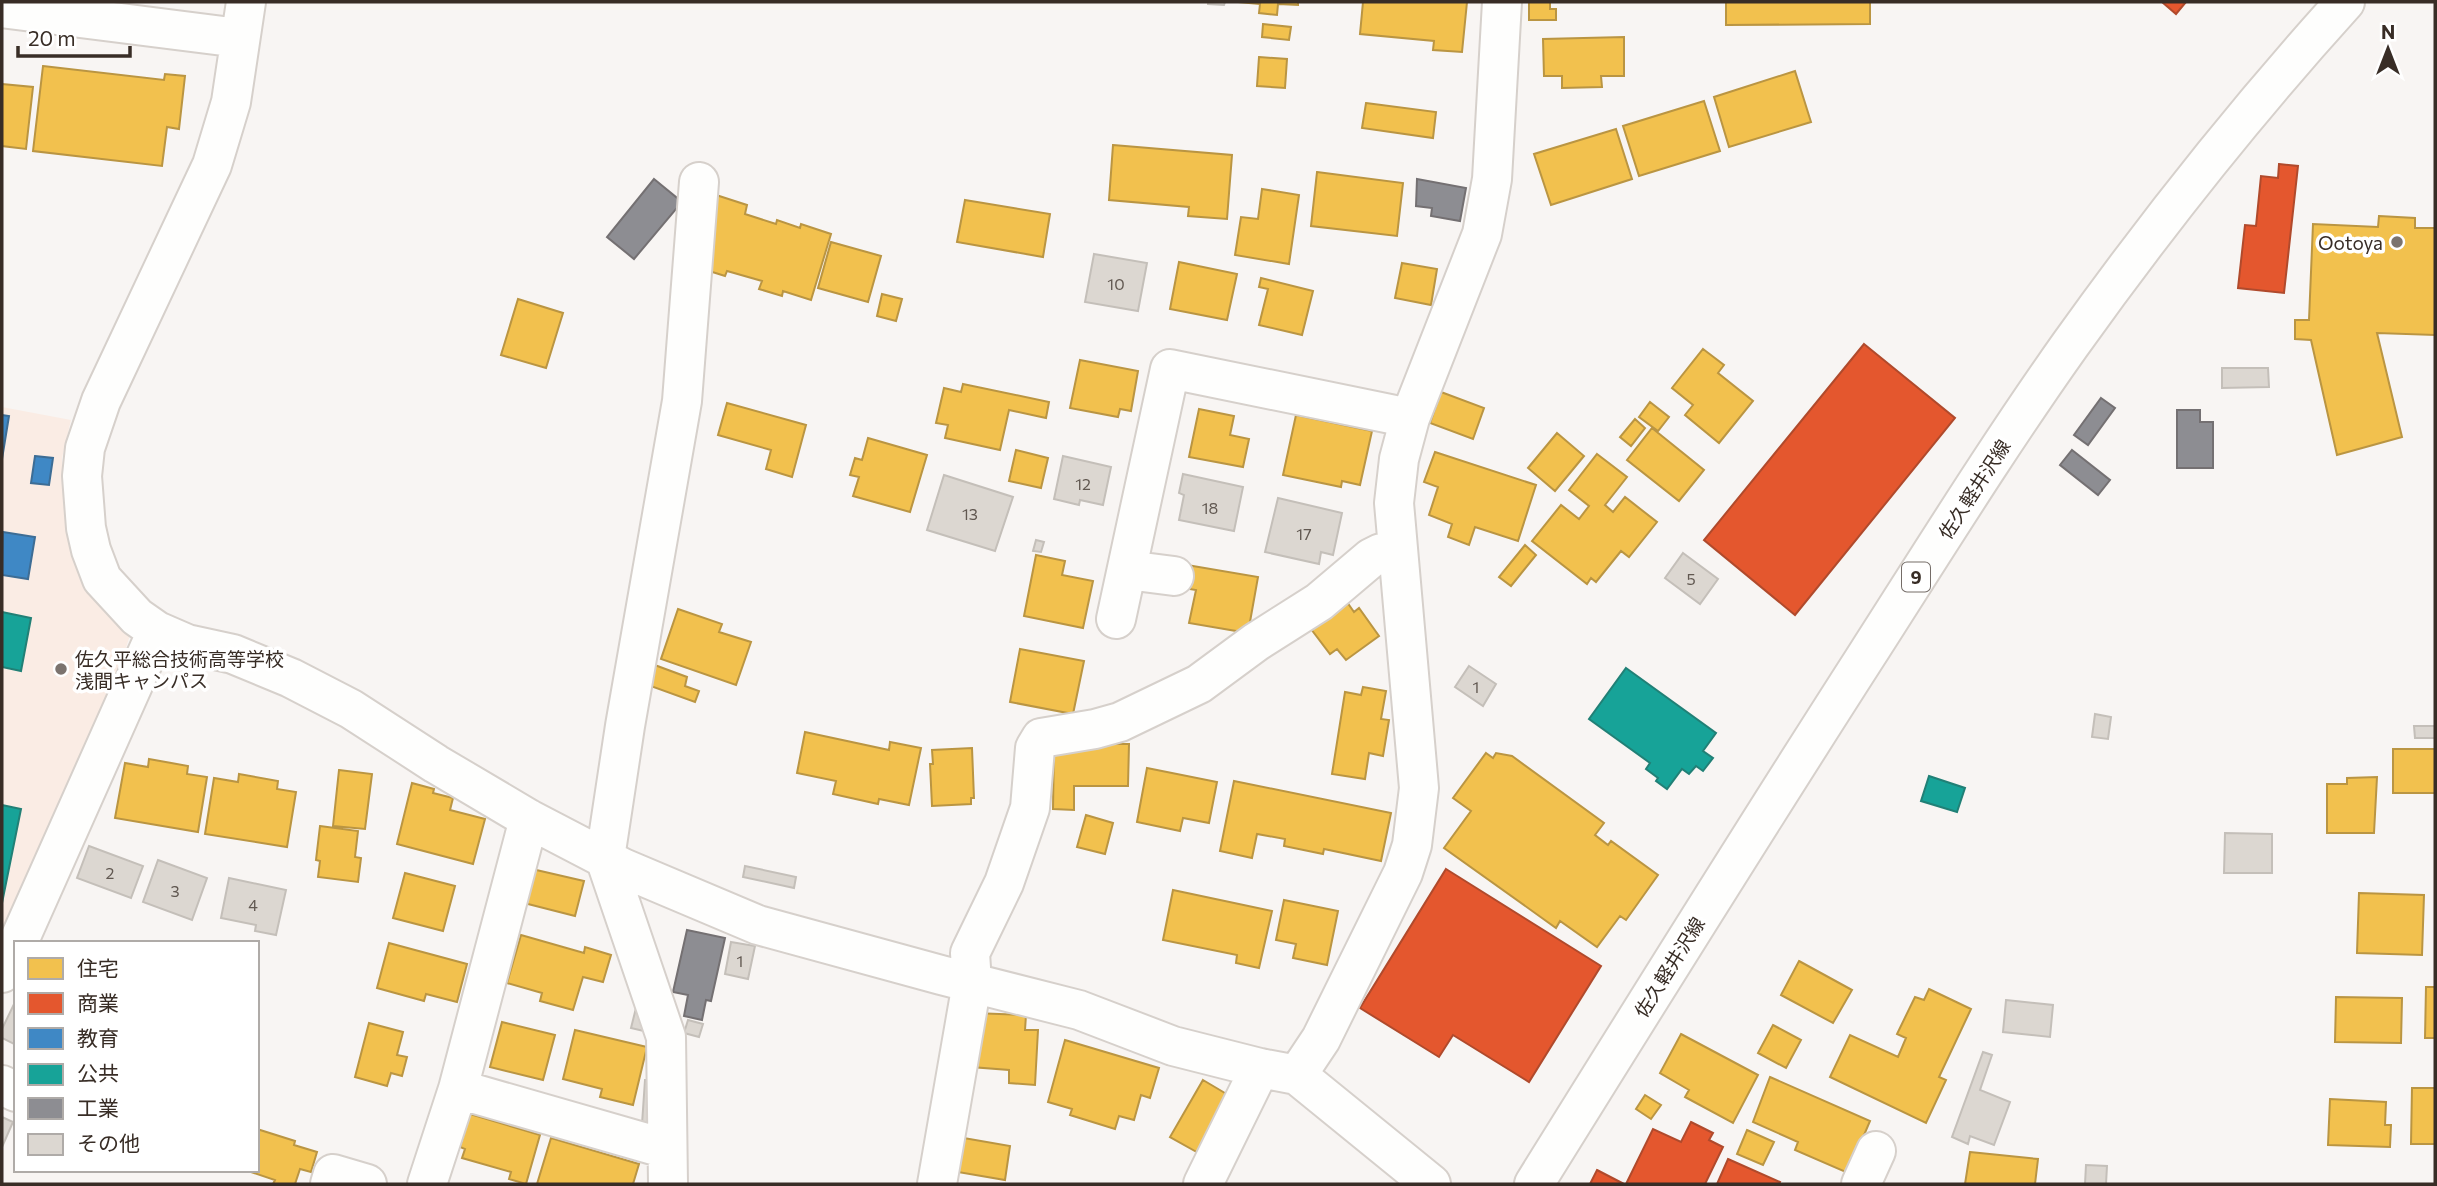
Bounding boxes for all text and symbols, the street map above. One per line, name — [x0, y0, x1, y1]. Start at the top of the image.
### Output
scale bar — [18, 14, 130, 58]
north arrow — [2353, 14, 2423, 84]
text: N — [2381, 20, 2395, 43]
text: 20 m — [28, 25, 76, 50]
place label: Ootoya — [2318, 231, 2383, 254]
marker: Ootoya — [2389, 234, 2405, 250]
house number: 10 — [1107, 274, 1125, 293]
street label: 佐久軽井沢線 — [1933, 435, 2015, 543]
house number: 12 — [1075, 474, 1091, 493]
house number: 18 — [1202, 498, 1218, 517]
house number: 13 — [962, 504, 978, 523]
house number: 17 — [1296, 524, 1312, 543]
road number: 9 — [1902, 562, 1930, 592]
house number: 5 — [1686, 569, 1696, 588]
place label: 佐久平総合技術高等学校 浅間キャンパス — [75, 647, 284, 692]
marker: 佐久平総合技術高等学校 浅間キャンパス — [53, 661, 69, 677]
house number: 1 — [1473, 677, 1479, 696]
house number: 2 — [106, 863, 115, 882]
house number: 3 — [170, 881, 180, 900]
house number: 4 — [248, 895, 258, 914]
street label: 佐久軽井沢線 — [1629, 913, 1709, 1021]
legend — [14, 941, 259, 1172]
house number: 1 — [737, 951, 743, 970]
text: 住宅 — [77, 955, 119, 980]
text: 商業 — [77, 990, 119, 1015]
text: 教育 — [77, 1025, 119, 1050]
text: 公共 — [77, 1060, 119, 1085]
text: 工業 — [77, 1095, 119, 1120]
text: その他 — [77, 1130, 140, 1155]

